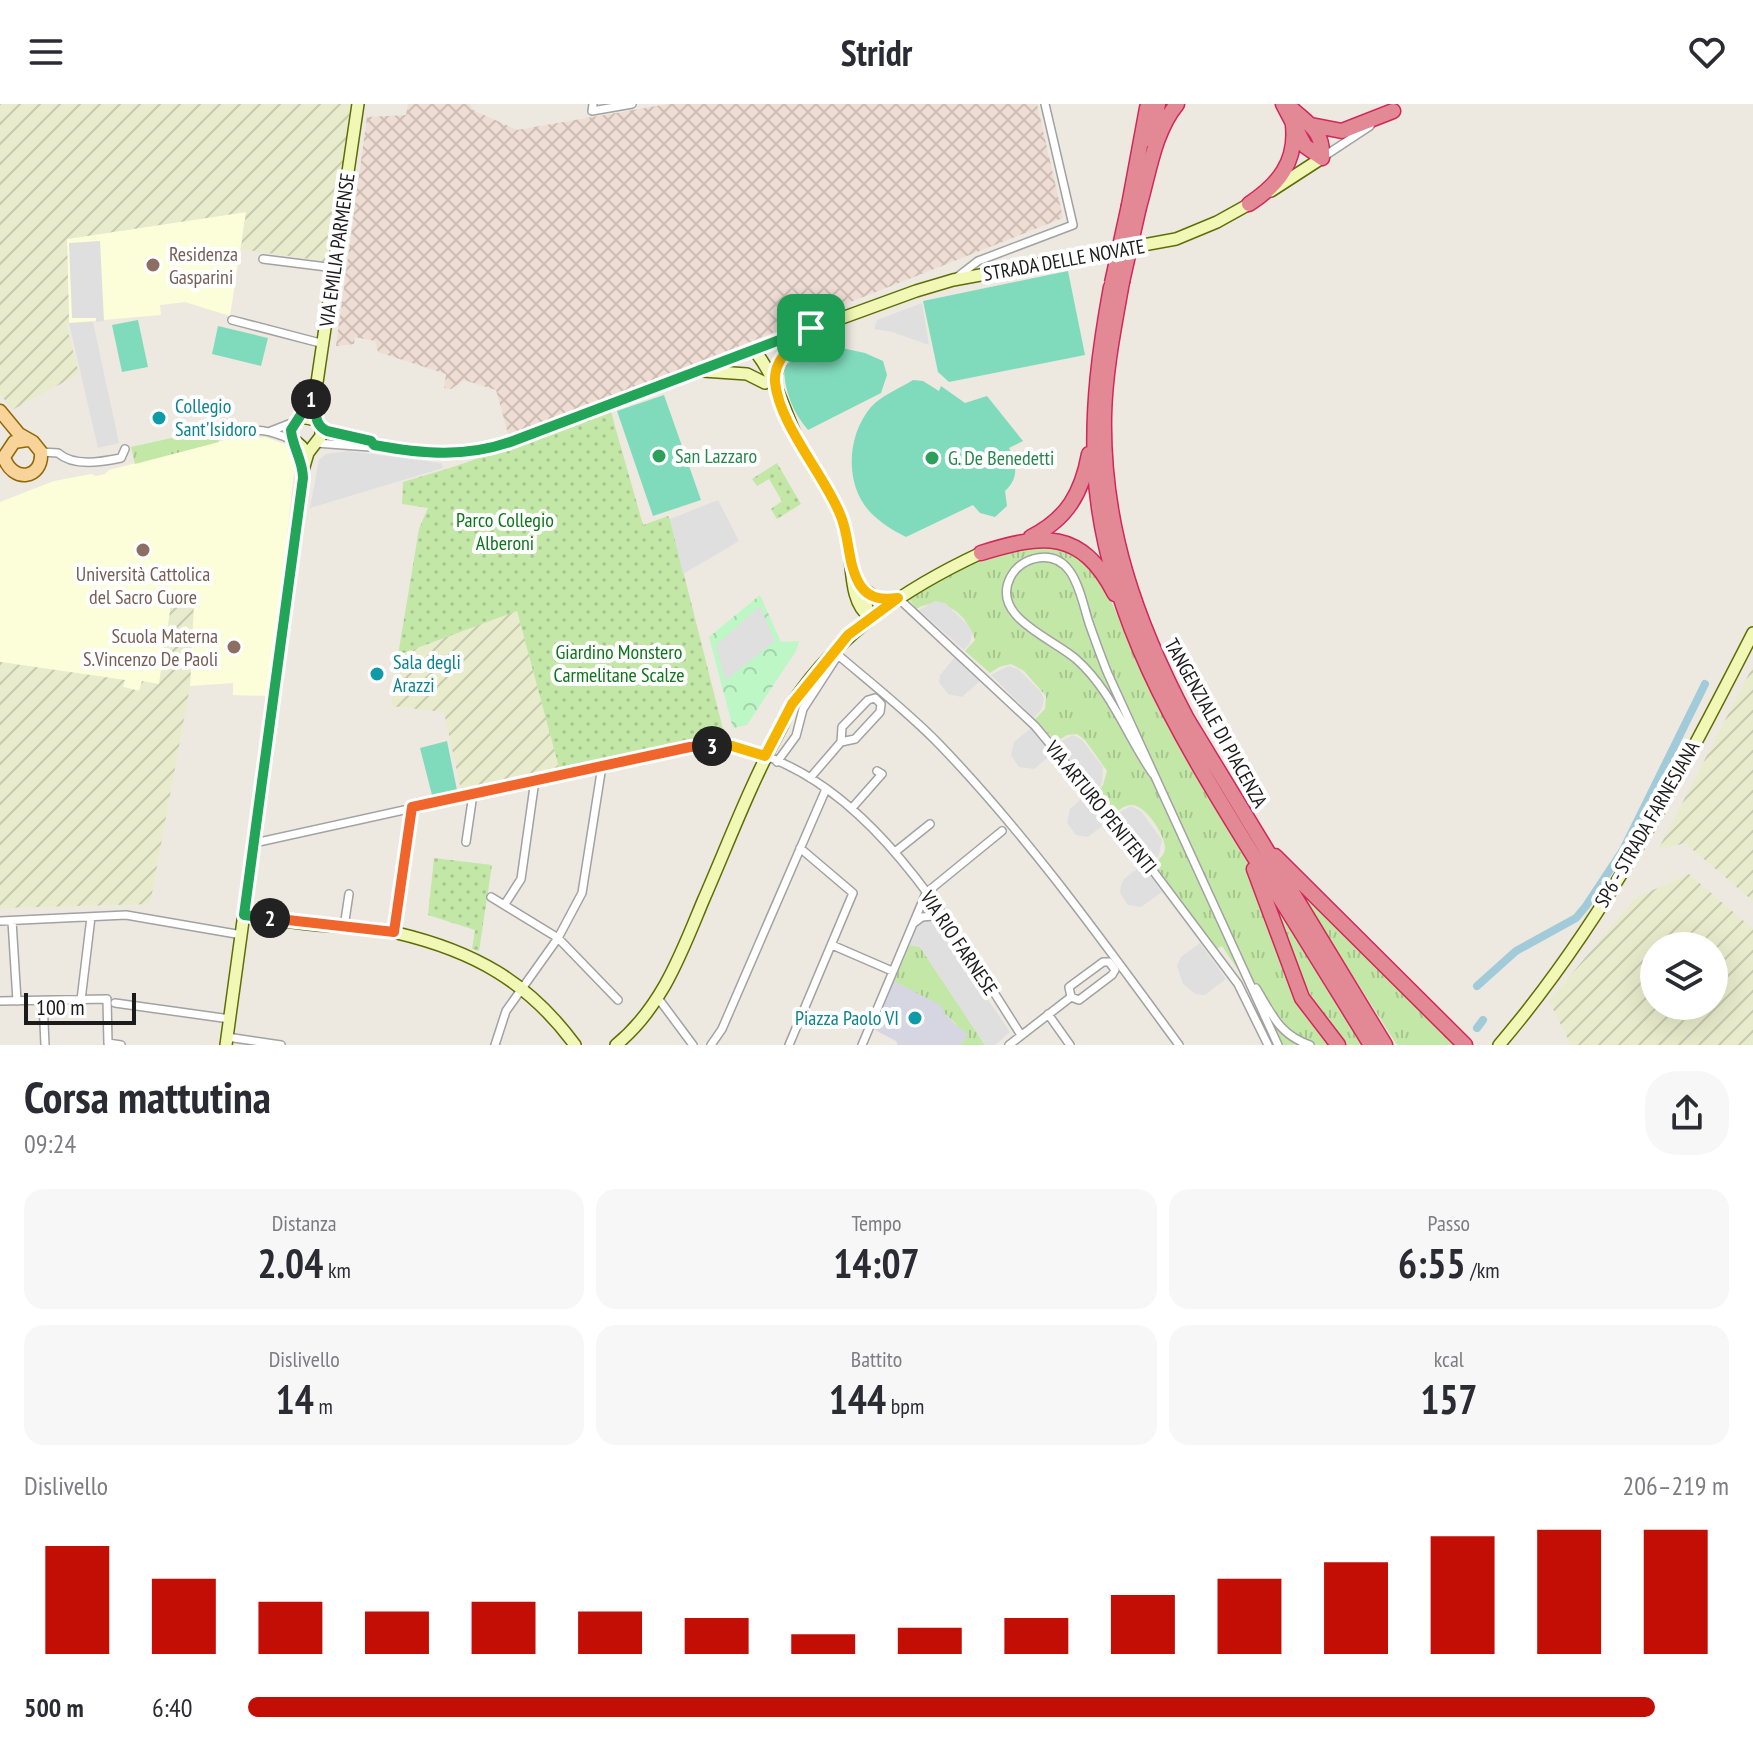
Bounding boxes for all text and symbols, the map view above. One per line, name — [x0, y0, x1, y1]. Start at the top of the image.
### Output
text: Stridr — [841, 29, 912, 76]
icon: menu — [24, 30, 68, 74]
icon: heart — [1685, 30, 1729, 74]
street label: VIA EMILIA PARMENSE — [313, 171, 361, 330]
street label: STRADA DELLE NOVATE — [981, 233, 1147, 287]
place label: Residenza Gasparini — [169, 241, 238, 290]
marker: Residenza Gasparini — [144, 256, 162, 274]
pin — [777, 294, 845, 362]
icon: arrive — [789, 306, 833, 350]
pin: 1 — [291, 379, 331, 419]
text: 1 — [306, 385, 316, 413]
place label: Collegio Sant'Isidoro — [175, 393, 257, 442]
marker: Collegio Sant'Isidoro — [150, 409, 168, 427]
place label: San Lazzaro — [675, 443, 757, 469]
place label: G. De Benedetti — [948, 445, 1054, 471]
marker: San Lazzaro — [650, 447, 668, 465]
marker: G. De Benedetti — [923, 449, 941, 467]
park label: Parco Collegio Alberoni — [456, 507, 554, 556]
marker: Università Cattolica del Sacro Cuore — [134, 541, 152, 559]
place label: Università Cattolica del Sacro Cuore — [76, 561, 210, 610]
place label: Scuola Materna S.Vincenzo De Paoli — [83, 623, 218, 672]
street label: TANGENZIALE DI PIACENZA — [1159, 634, 1274, 813]
marker: Scuola Materna S.Vincenzo De Paoli — [225, 638, 243, 656]
park label: Giardino Monstero Carmelitane Scalze — [554, 639, 685, 688]
place label: Sala degli Arazzi — [393, 649, 461, 698]
marker: Sala degli Arazzi — [368, 665, 386, 683]
pin: 3 — [692, 726, 732, 766]
text: 3 — [707, 732, 717, 760]
street label: VIA ARTURO PENITENTI — [1039, 735, 1162, 879]
street label: SP6 - STRADA FARNESIANA — [1589, 736, 1706, 912]
street label: VIA RIO FARNESE — [914, 885, 1003, 1000]
pin: 2 — [250, 898, 290, 938]
text: 2 — [265, 904, 275, 932]
map controls — [1640, 932, 1728, 1020]
button: layers — [1640, 932, 1728, 1020]
scale bar — [24, 989, 136, 1025]
text: 100 m — [36, 993, 85, 1021]
place label: Piazza Paolo VI — [795, 1005, 899, 1031]
marker: Piazza Paolo VI — [906, 1009, 924, 1027]
text: Corsa mattutina — [24, 1068, 271, 1125]
button: share — [1645, 1071, 1729, 1155]
text: 09:24 — [24, 1127, 76, 1160]
text: Distanza — [272, 1209, 337, 1237]
text: Tempo — [851, 1209, 902, 1237]
text: Passo — [1428, 1209, 1470, 1237]
text: 2.04 — [257, 1237, 323, 1289]
text: 14:07 — [833, 1237, 920, 1289]
text: 6:55 — [1398, 1237, 1466, 1289]
text: km — [323, 1256, 351, 1284]
text: /km — [1466, 1256, 1500, 1284]
text: Dislivello — [269, 1345, 340, 1373]
text: Battito — [851, 1345, 902, 1373]
text: kcal — [1434, 1345, 1464, 1373]
text: 14 — [276, 1373, 314, 1425]
text: 144 — [829, 1373, 886, 1425]
text: 157 — [1420, 1373, 1478, 1425]
text: m — [314, 1392, 333, 1420]
text: bpm — [886, 1392, 924, 1420]
text: Dislivello — [24, 1469, 108, 1502]
text: 206–219 m — [1623, 1469, 1729, 1502]
text: 500 m — [24, 1691, 84, 1724]
text: 6:40 — [152, 1691, 192, 1724]

